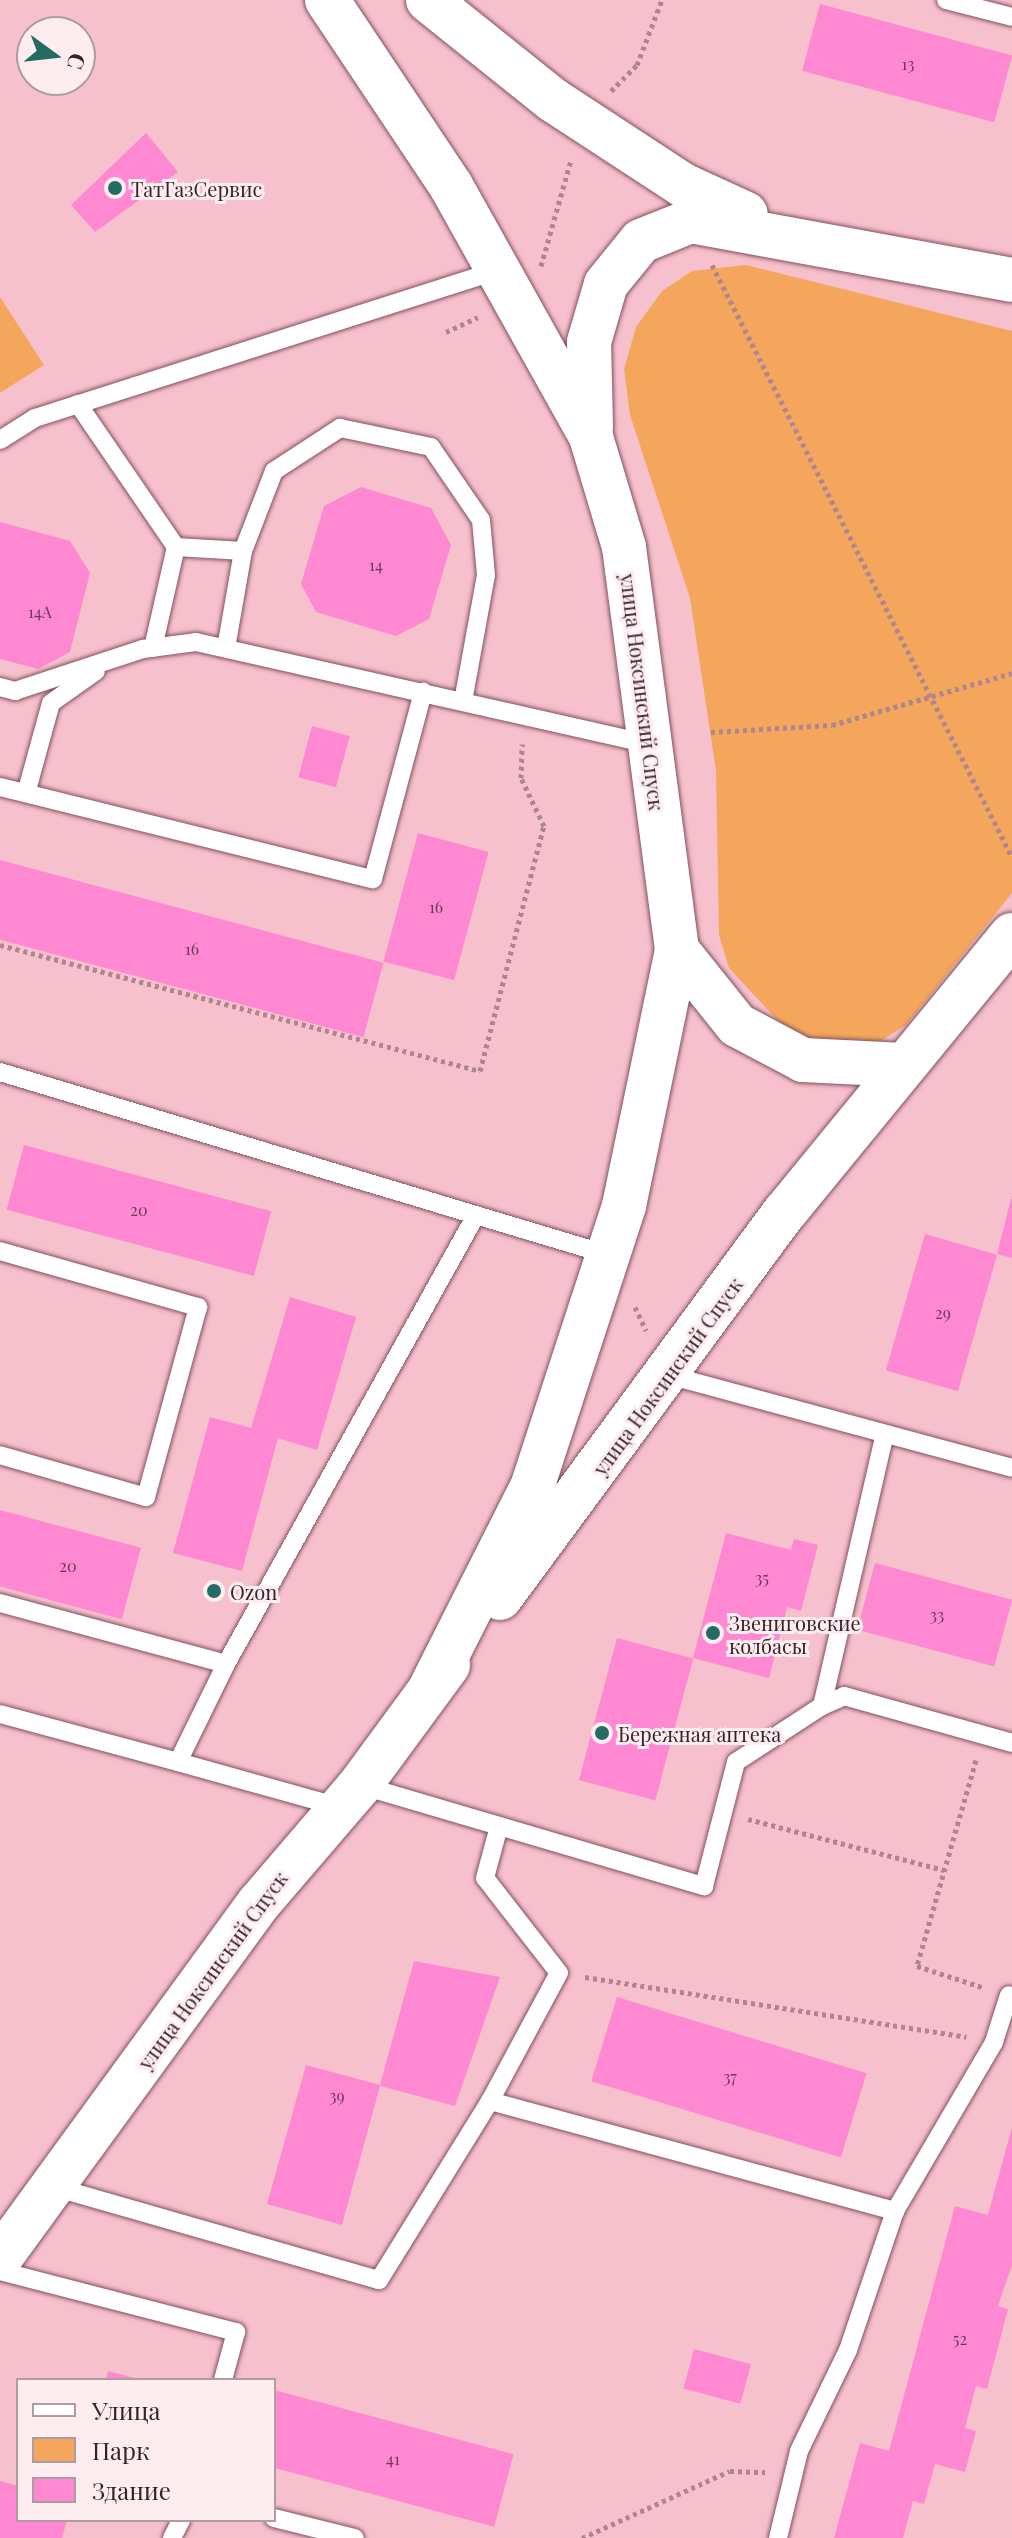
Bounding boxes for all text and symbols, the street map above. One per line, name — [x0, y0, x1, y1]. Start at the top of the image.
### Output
north arrow — [16, 16, 96, 96]
text: С — [61, 50, 94, 73]
house number: 13 — [902, 54, 914, 74]
place label: ТатГазСервис — [131, 176, 262, 200]
marker: ТатГазСервис — [106, 179, 124, 197]
house number: 14 — [369, 555, 383, 575]
street label: улица Ноксинский Спуск — [617, 572, 669, 812]
house number: 14А — [28, 602, 52, 622]
house number: 16 — [429, 897, 443, 917]
house number: 16 — [185, 939, 199, 959]
house number: 20 — [130, 1200, 148, 1220]
street label: улица Ноксинский Спуск — [587, 1272, 747, 1480]
house number: 29 — [935, 1303, 951, 1323]
house number: 20 — [59, 1556, 77, 1576]
house number: 35 — [755, 1568, 769, 1588]
place label: Ozon — [230, 1579, 277, 1603]
marker: Ozon — [205, 1582, 223, 1600]
house number: 33 — [930, 1605, 944, 1625]
place label: Звениговские колбасы — [729, 1610, 861, 1657]
marker: Звениговские колбасы — [704, 1624, 722, 1642]
place label: Бережная аптека — [618, 1721, 781, 1745]
marker: Бережная аптека — [593, 1724, 611, 1742]
street label: улица Ноксинский Спуск — [132, 1866, 292, 2074]
house number: 37 — [723, 2067, 737, 2087]
house number: 39 — [329, 2086, 345, 2106]
house number: 52 — [953, 2329, 967, 2349]
legend — [16, 2378, 276, 2522]
text: Улица — [92, 2394, 161, 2426]
text: Парк — [92, 2434, 150, 2466]
house number: 41 — [386, 2449, 400, 2469]
text: Здание — [92, 2474, 171, 2506]

